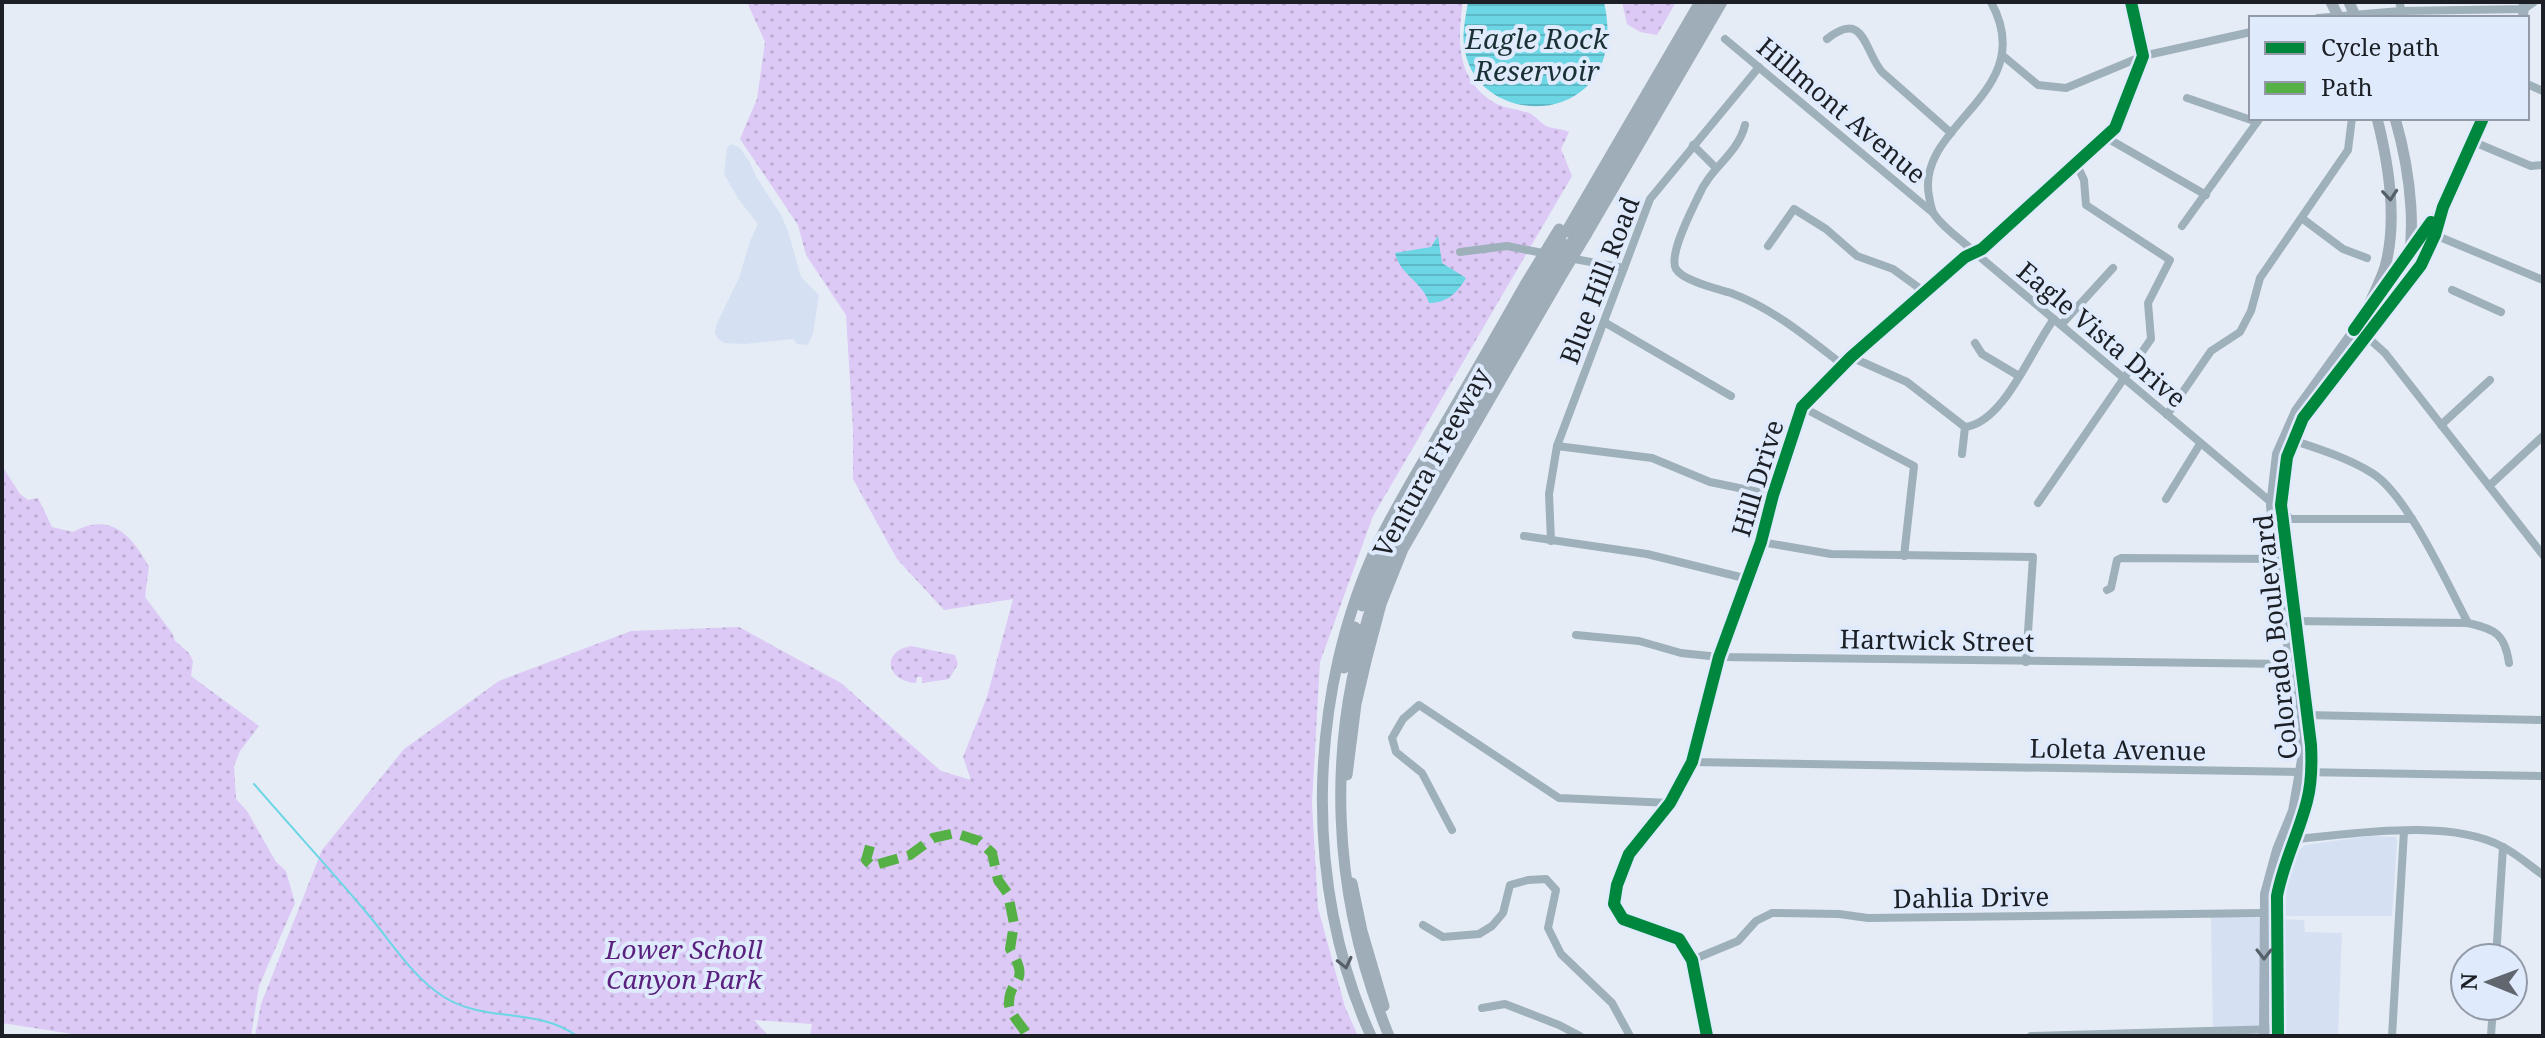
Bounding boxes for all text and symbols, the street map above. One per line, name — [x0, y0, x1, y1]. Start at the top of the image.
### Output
legend — [2249, 16, 2529, 120]
water label: Eagle Rock Reservoir — [1464, 19, 1610, 89]
street label: Hillmont Avenue — [1750, 29, 1934, 191]
text: Cycle path — [2321, 30, 2440, 63]
text: Path — [2321, 70, 2373, 103]
one-way arrow — [2381, 189, 2398, 202]
street label: Blue Hill Road — [1551, 191, 1647, 369]
street label: Eagle Vista Drive — [2010, 253, 2194, 415]
street label: Ventura Freeway — [1364, 360, 1498, 563]
street label: Hill Drive — [1722, 415, 1792, 541]
street label: Colorado Boulevard — [2244, 513, 2306, 761]
street label: Hartwick Street — [1839, 620, 2035, 660]
street label: Loleta Avenue — [2029, 729, 2207, 769]
street label: Dahlia Drive — [1893, 878, 2049, 916]
park label: Lower Scholl Canyon Park — [604, 931, 763, 997]
north arrow — [2449, 942, 2529, 1022]
one-way arrow — [2255, 948, 2273, 961]
one-way arrow — [1336, 956, 1353, 969]
text: N — [2453, 973, 2483, 991]

